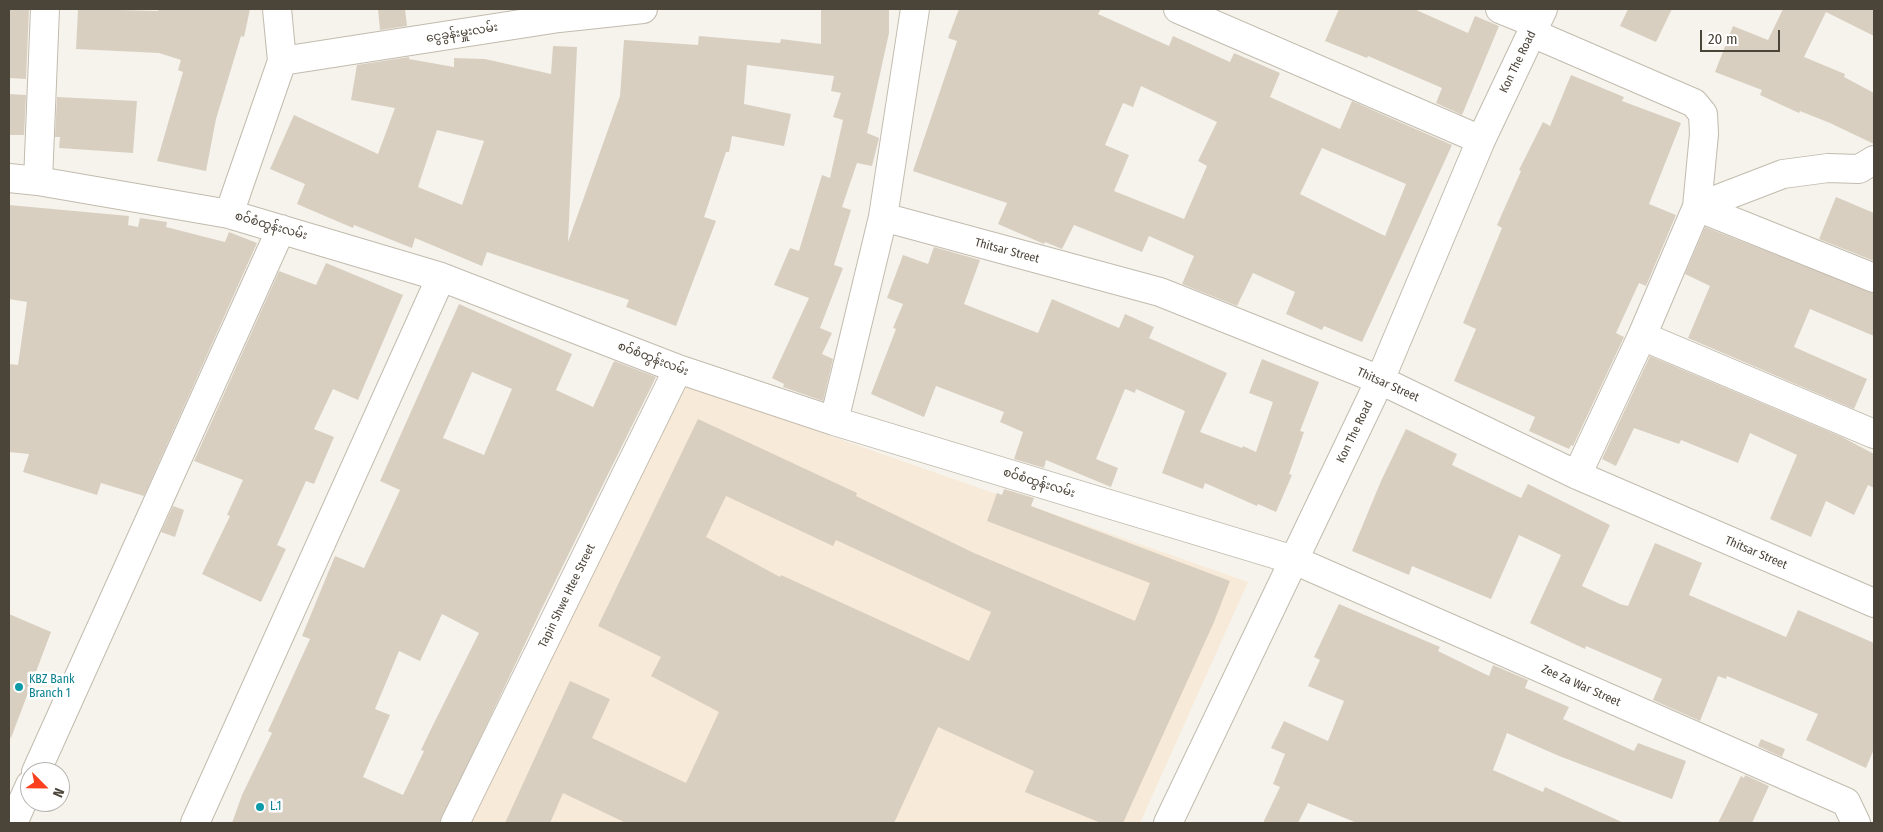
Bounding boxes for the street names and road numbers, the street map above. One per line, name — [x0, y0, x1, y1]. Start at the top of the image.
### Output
street label: ငွေခွန်းမှူးလမ်း — [425, 20, 499, 46]
street label: Kon The Road — [1497, 29, 1539, 95]
street label: စဝ်စံထွန်းလမ်း — [233, 209, 309, 243]
street label: Thitsar Street — [973, 235, 1041, 267]
street label: စဝ်စံထွန်းလမ်း — [616, 339, 690, 379]
street label: Thitsar Street — [1355, 365, 1421, 405]
street label: Kon The Road — [1334, 399, 1376, 465]
street label: စဝ်စံထွန်းလမ်း — [1001, 465, 1077, 501]
street label: Thitsar Street — [1723, 533, 1789, 573]
street label: Tapin Shwe Htee Street — [536, 542, 598, 650]
street label: Zee Za War Street — [1539, 662, 1623, 710]

